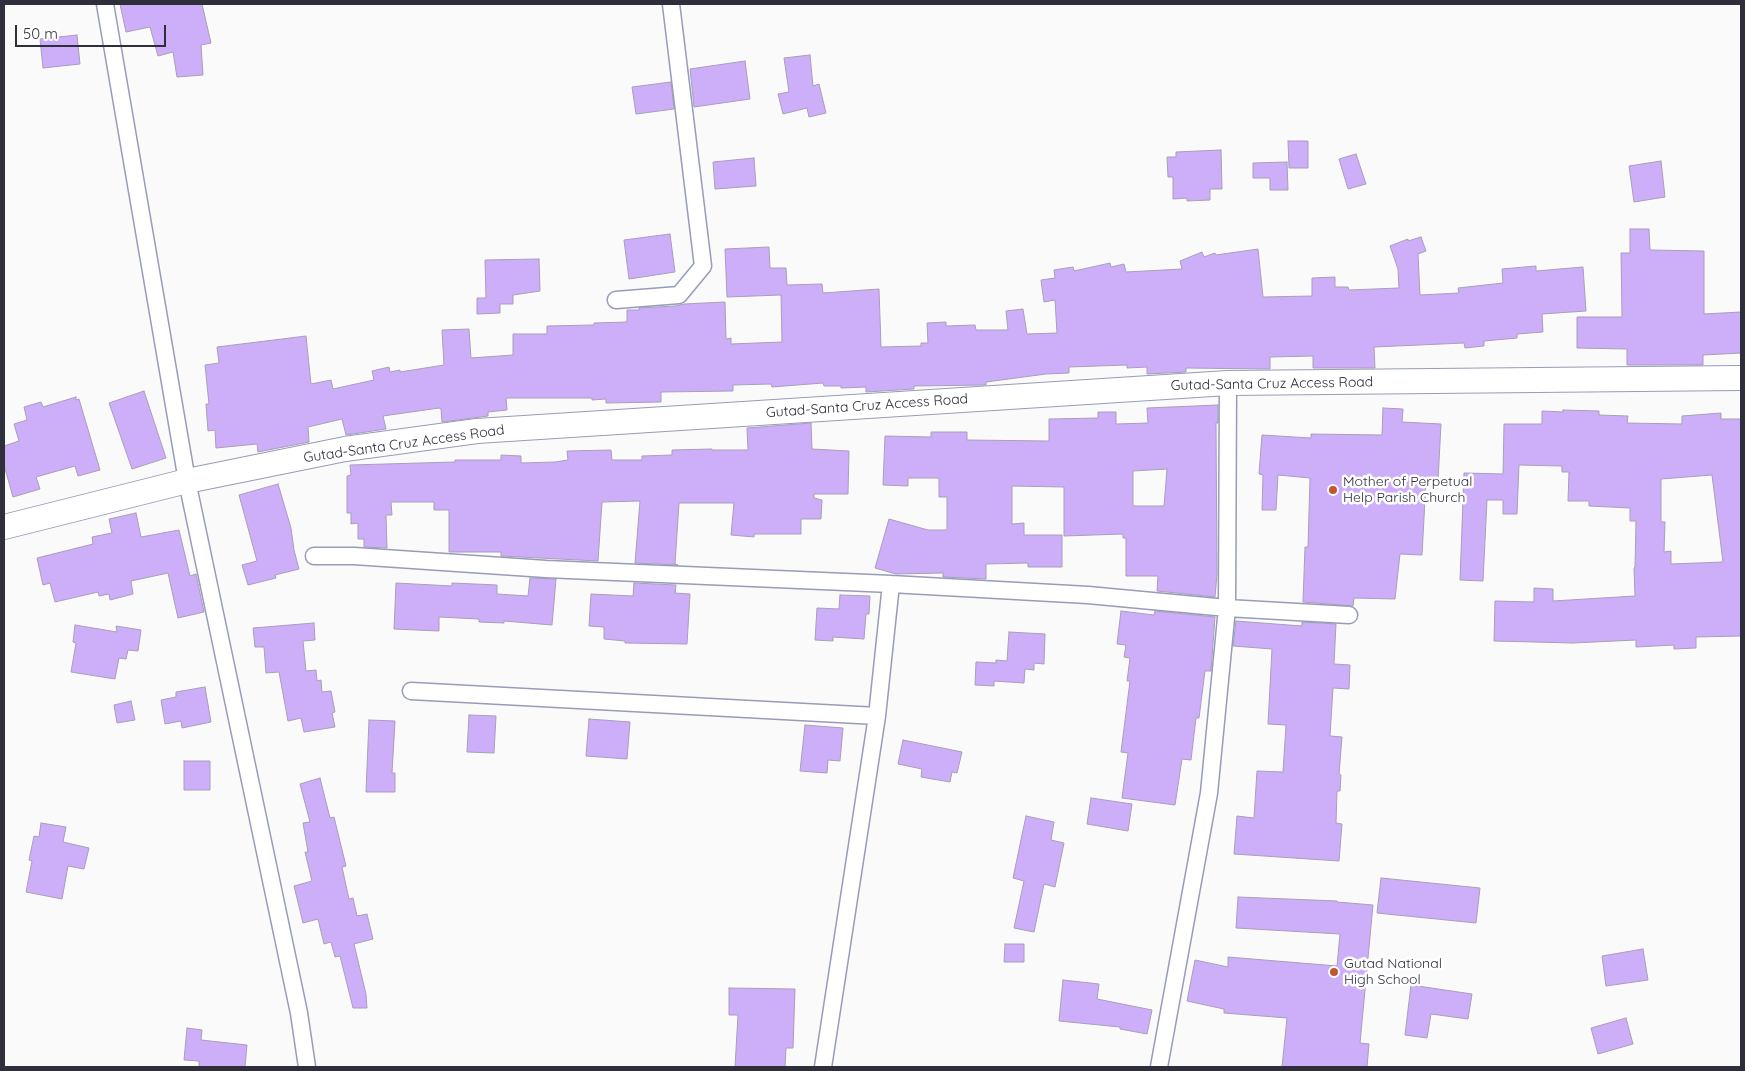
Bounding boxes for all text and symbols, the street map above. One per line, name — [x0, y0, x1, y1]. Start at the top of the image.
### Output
scale bar — [18, 15, 169, 47]
text: 50 m — [23, 24, 58, 43]
street label: Gutad-Santa Cruz Access Road — [1171, 374, 1373, 394]
street label: Gutad-Santa Cruz Access Road — [765, 391, 969, 421]
street label: Gutad-Santa Cruz Access Road — [303, 422, 505, 466]
place label: Mother of Perpetual Help Parish Church — [1343, 474, 1472, 507]
marker: Mother of Perpetual Help Parish Church — [1327, 484, 1339, 496]
place label: Gutad National High School — [1344, 956, 1442, 989]
marker: Gutad National High School — [1328, 966, 1340, 978]

